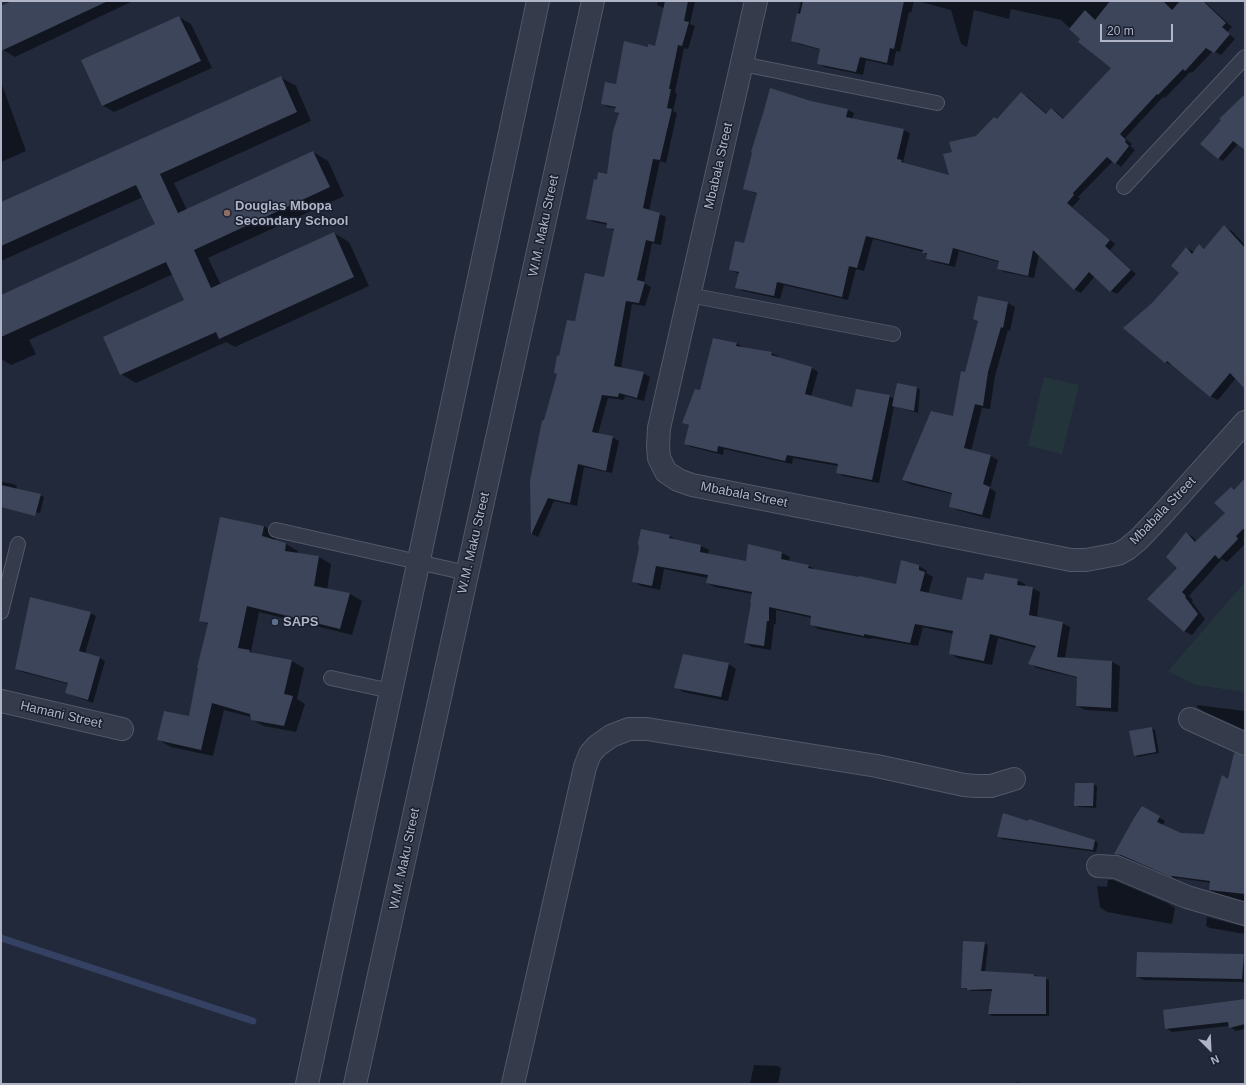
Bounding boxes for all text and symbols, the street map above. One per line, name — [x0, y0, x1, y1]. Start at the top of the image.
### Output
scale bar — [1102, 16, 1175, 42]
text: 20 m — [1107, 24, 1134, 38]
street label: Mbabala Street — [701, 121, 737, 211]
street label: W.M. Maku Street — [526, 174, 562, 278]
place label: Douglas Mbopa Secondary School — [235, 198, 348, 229]
marker: Douglas Mbopa Secondary School — [222, 208, 232, 218]
street label: Mbabala Street — [1127, 474, 1199, 548]
street label: Mbabala Street — [699, 479, 789, 511]
street label: W.M. Maku Street — [455, 491, 493, 595]
place label: SAPS — [283, 614, 318, 630]
marker: SAPS — [270, 617, 280, 627]
street label: Hamani Street — [19, 698, 103, 732]
street label: W.M. Maku Street — [387, 807, 423, 911]
north arrow — [1190, 1029, 1230, 1069]
text: N — [1209, 1053, 1221, 1067]

